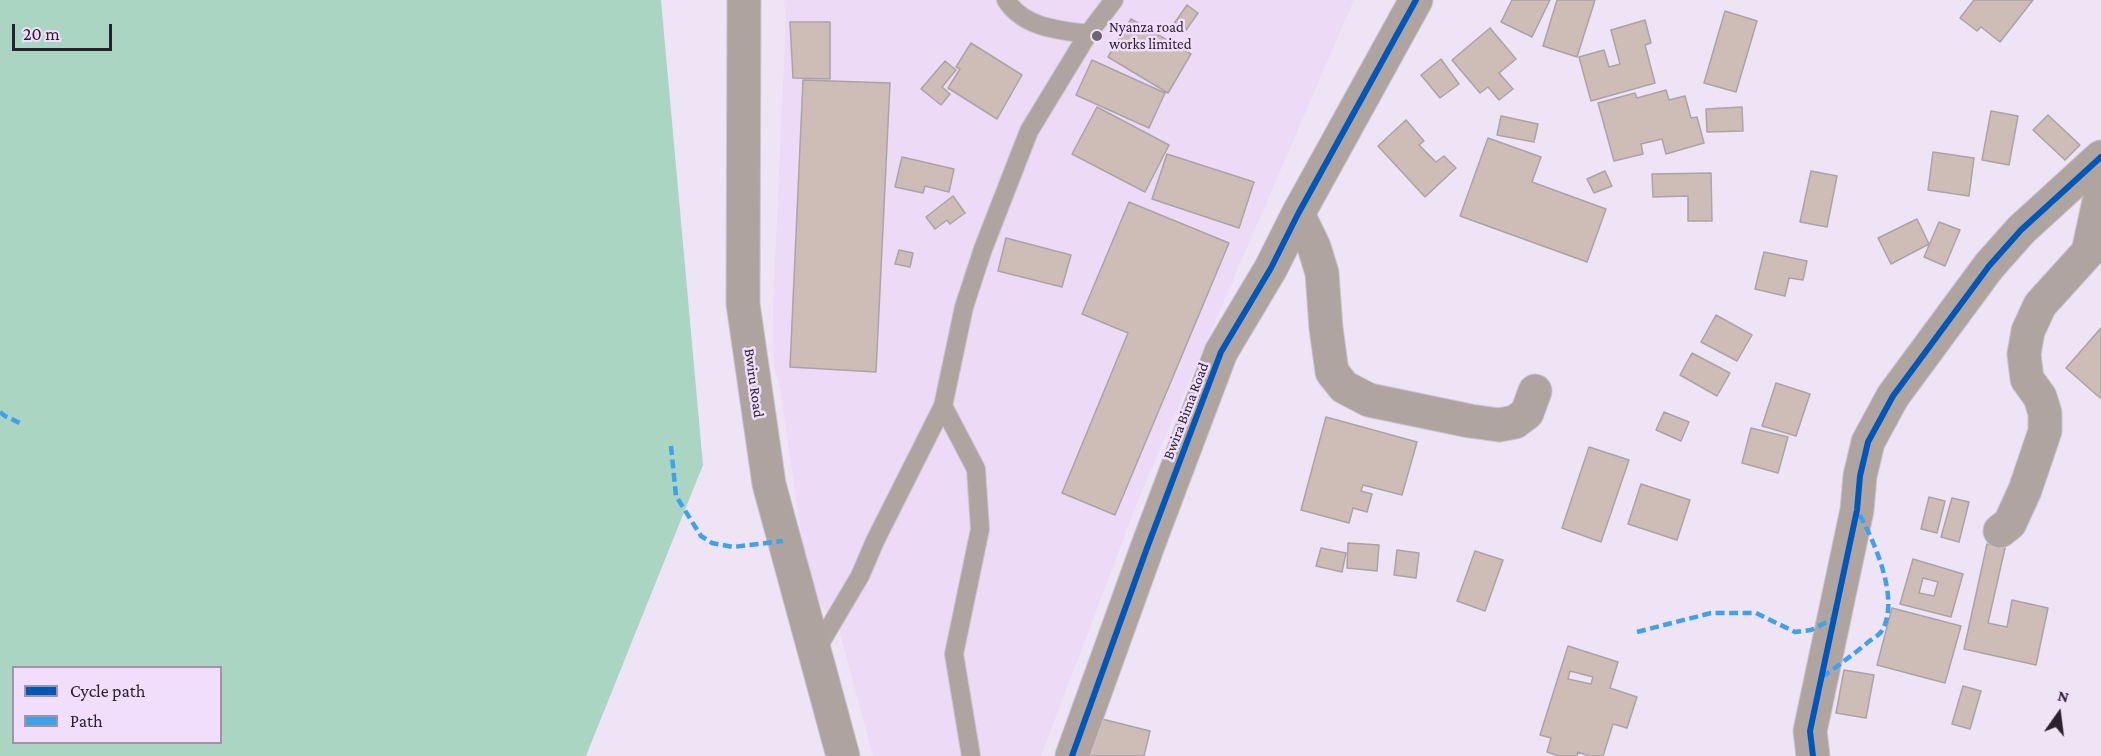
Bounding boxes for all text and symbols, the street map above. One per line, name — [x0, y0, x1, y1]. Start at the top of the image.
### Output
scale bar — [15, 12, 116, 50]
place label: Nyanza road works limited — [1109, 18, 1192, 53]
text: 20 m — [23, 24, 60, 44]
marker: Nyanza road works limited — [1090, 29, 1104, 43]
street label: Bwiru Road — [740, 347, 768, 419]
street label: Bwira Bima Road — [1159, 360, 1213, 462]
legend — [12, 666, 222, 744]
text: Cycle path — [70, 681, 145, 701]
north arrow — [2029, 684, 2089, 744]
text: N — [2056, 686, 2071, 706]
text: Path — [70, 711, 103, 731]

